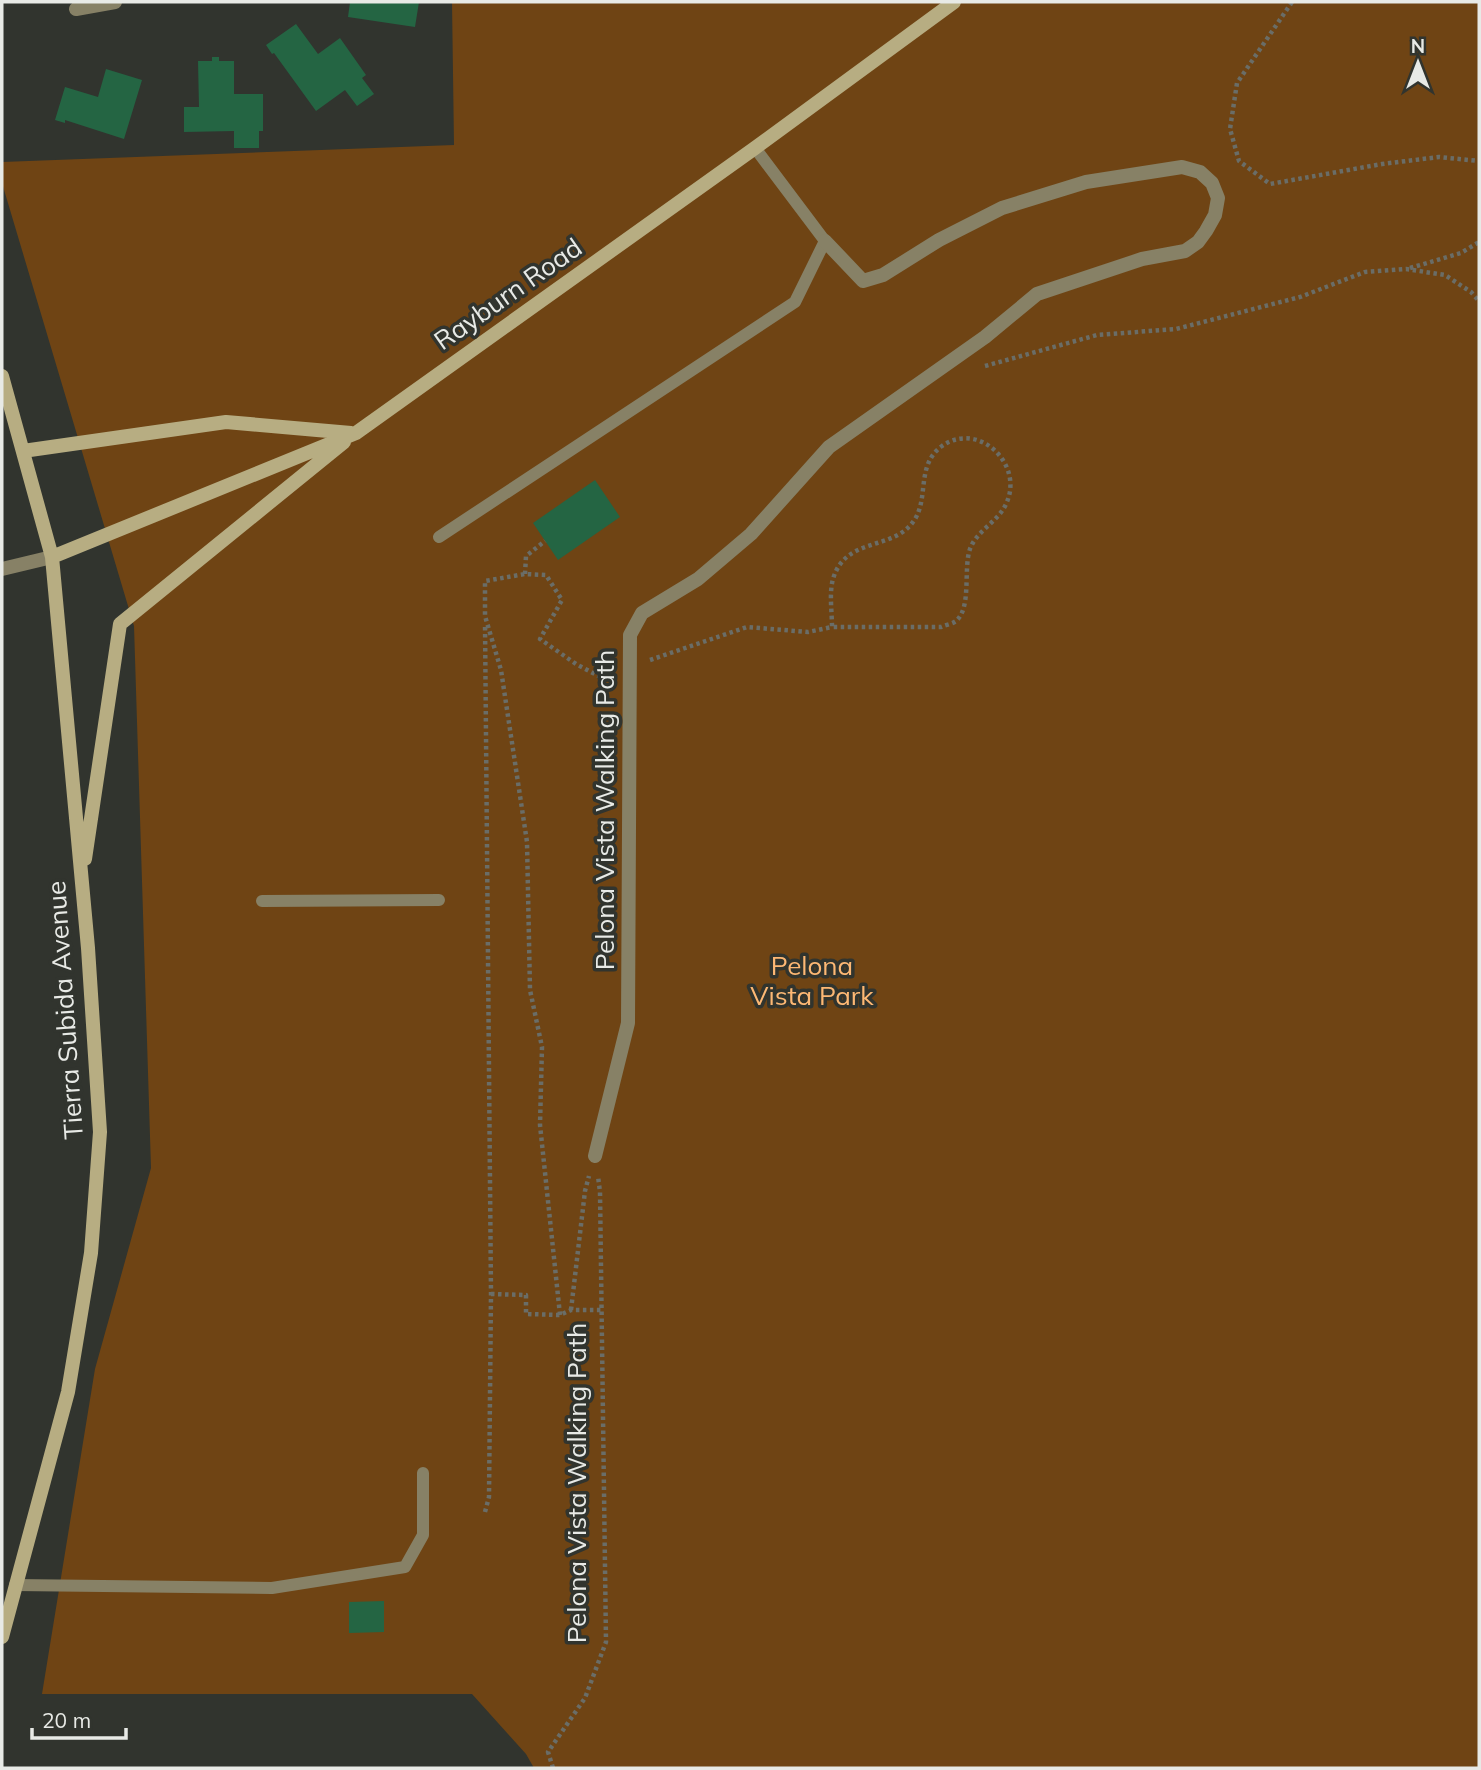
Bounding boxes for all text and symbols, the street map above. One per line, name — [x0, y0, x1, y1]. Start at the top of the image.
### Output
north arrow — [1383, 28, 1453, 98]
text: N — [1411, 34, 1425, 58]
street label: Rayburn Road — [427, 230, 588, 357]
street label: Pelona Vista Walking Path — [588, 650, 621, 970]
street label: Tierra Subida Avenue — [39, 880, 90, 1140]
park label: Pelona Vista Park — [750, 949, 874, 1012]
street label: Pelona Vista Walking Path — [560, 1323, 593, 1643]
scale bar — [32, 1696, 126, 1740]
text: 20 m — [42, 1707, 91, 1733]

